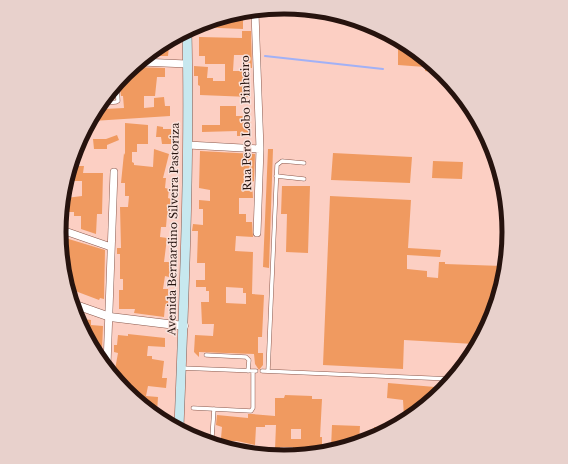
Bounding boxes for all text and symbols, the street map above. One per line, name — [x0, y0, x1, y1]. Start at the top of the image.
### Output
street label: Rua Pero Lobo Pinheiro — [238, 55, 254, 191]
street label: Avenida Bernardino Silveira Pastoriza — [164, 122, 182, 336]

